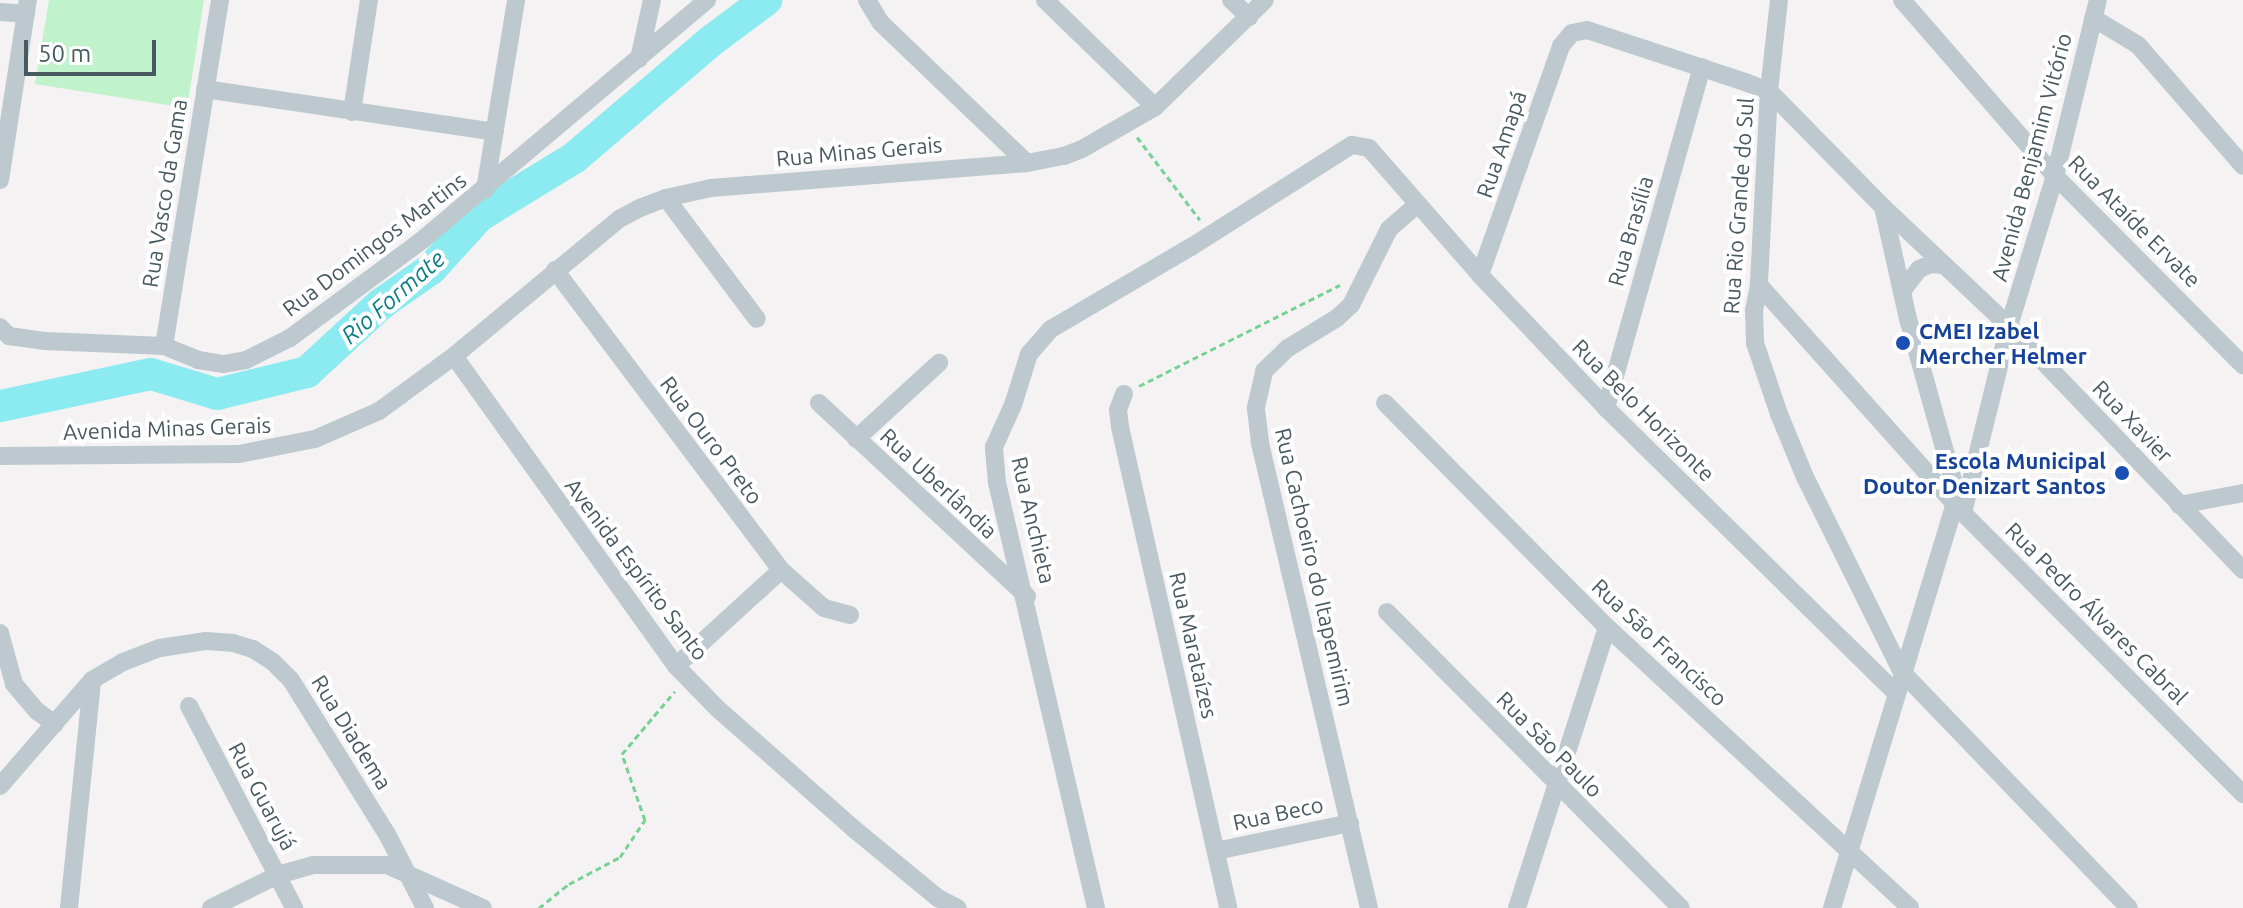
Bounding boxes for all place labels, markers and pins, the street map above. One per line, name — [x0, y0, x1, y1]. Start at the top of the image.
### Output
place label: CMEI Izabel Mercher Helmer — [1919, 317, 2087, 368]
marker: CMEI Izabel Mercher Helmer — [1894, 334, 1912, 352]
place label: Escola Municipal Doutor Denizart Santos — [1863, 447, 2106, 498]
marker: Escola Municipal Doutor Denizart Santos — [2113, 464, 2131, 482]

